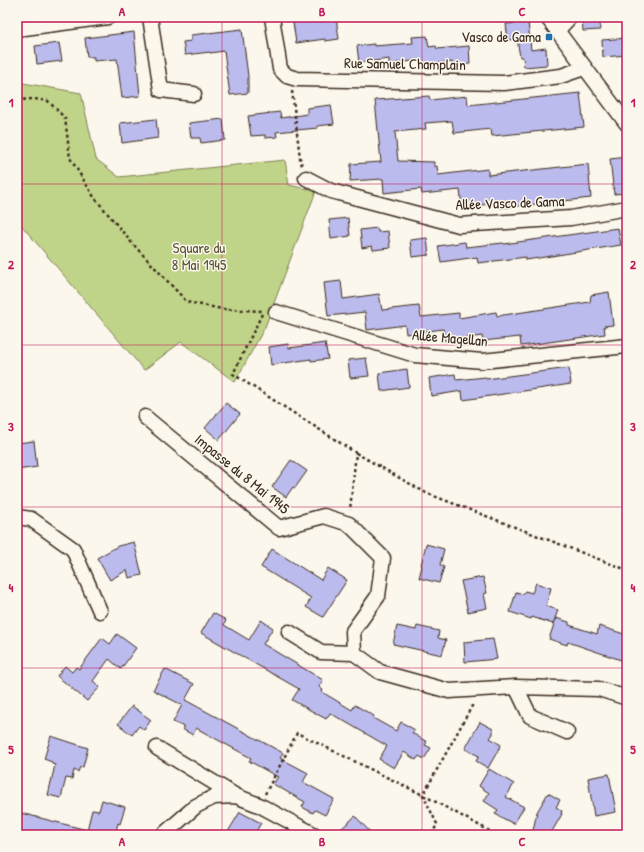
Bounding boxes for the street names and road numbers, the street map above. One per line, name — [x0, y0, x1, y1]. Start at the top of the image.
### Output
street label: Rue Samuel Champlain — [344, 52, 466, 75]
street label: Allée Vasco de Gama — [455, 190, 565, 215]
street label: Allée Magellan — [411, 324, 489, 351]
street label: Impasse du 8 Mai 1945 — [190, 429, 295, 519]

